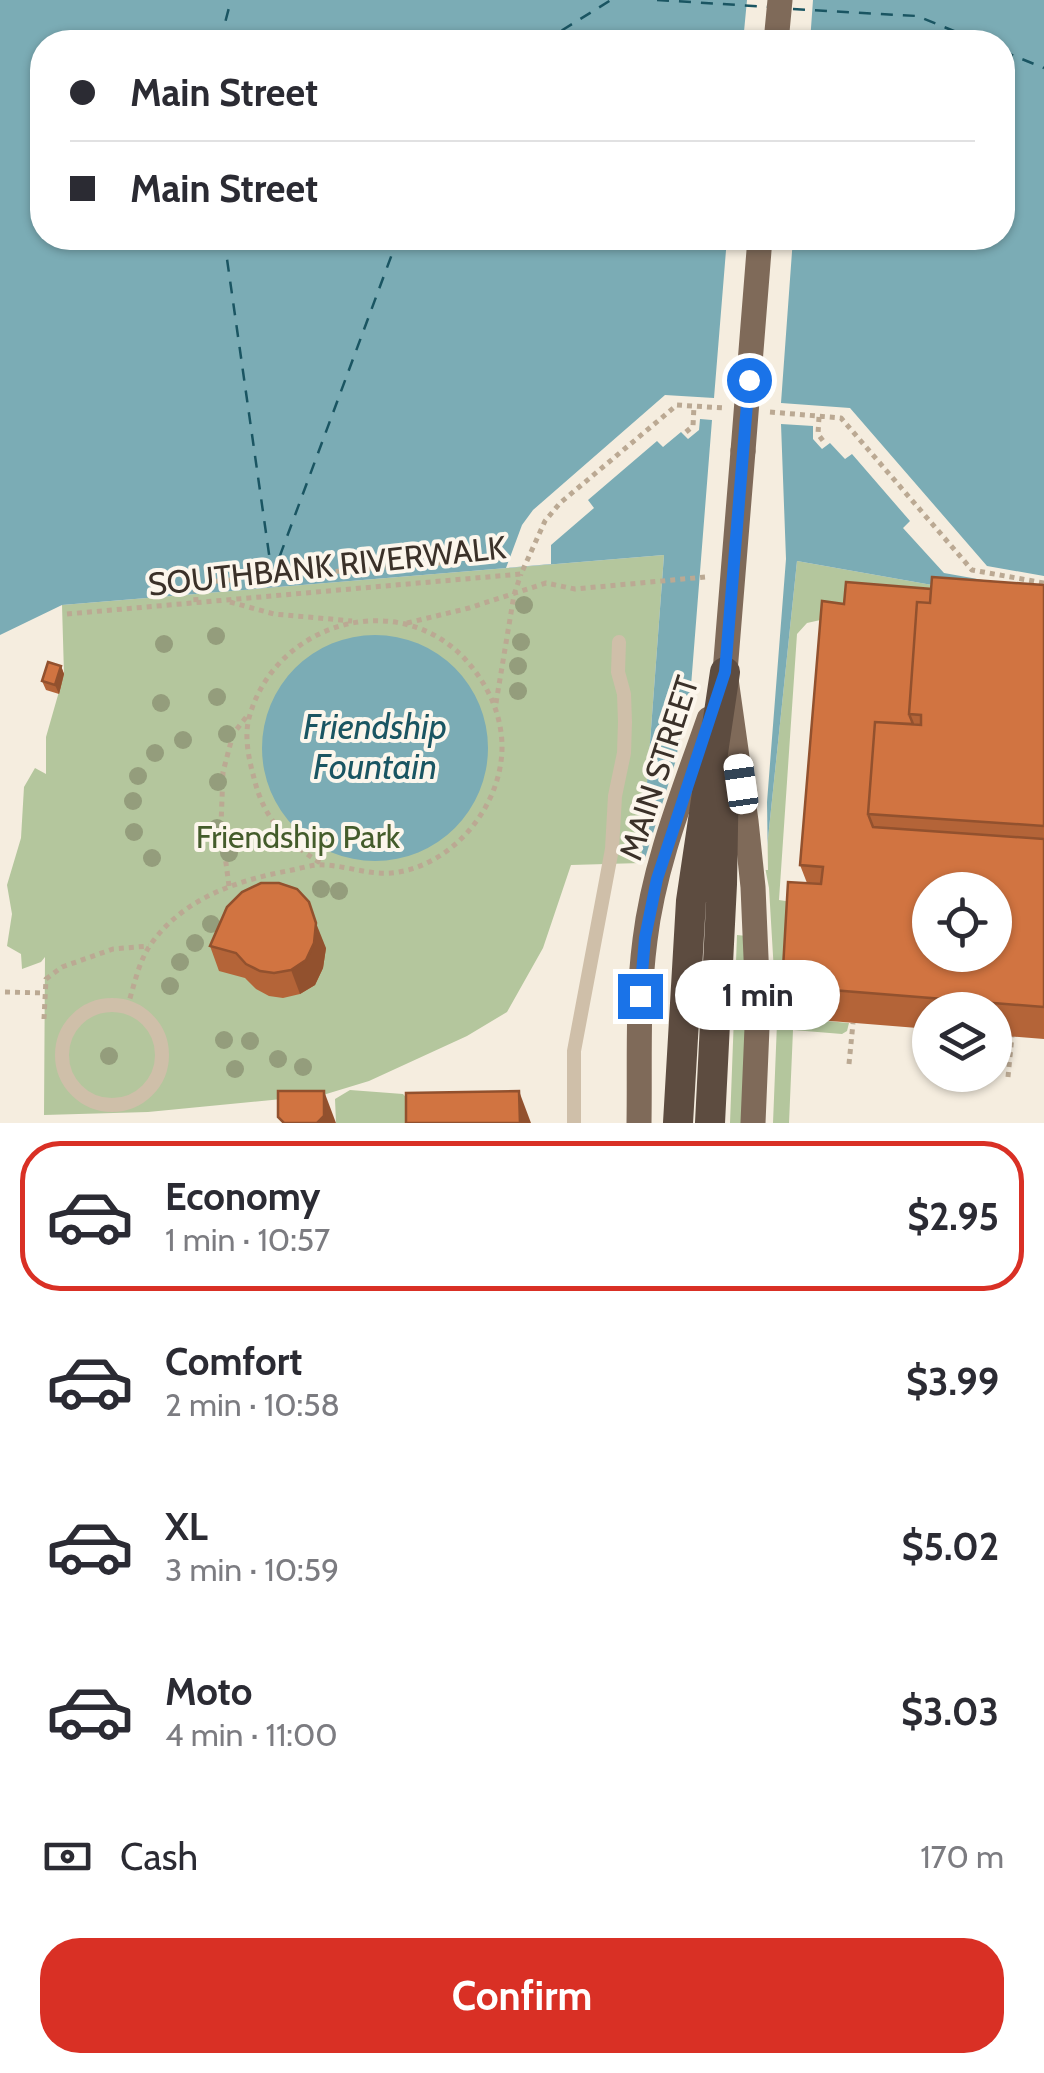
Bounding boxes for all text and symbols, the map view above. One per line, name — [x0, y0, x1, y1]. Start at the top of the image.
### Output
text: Main Street — [130, 69, 318, 116]
text: Main Street — [130, 165, 318, 212]
route start — [727, 358, 772, 403]
street label: SOUTHBANK RIVERWALK — [146, 527, 508, 604]
street label: MAIN STREET — [610, 671, 707, 865]
water label: Friendship Fountain — [303, 705, 447, 788]
car — [722, 752, 760, 816]
park label: Friendship Park — [196, 817, 401, 856]
map controls — [912, 872, 1012, 1092]
button: locate — [912, 872, 1012, 972]
callout: 1 min — [675, 961, 840, 1031]
route end — [618, 974, 663, 1019]
text: 1 min — [721, 975, 794, 1014]
button: layers — [912, 992, 1012, 1092]
icon: car — [45, 1171, 135, 1261]
text: Economy — [165, 1173, 320, 1220]
text: $2.95 — [907, 1193, 999, 1240]
text: 1 min · 10:57 — [165, 1220, 330, 1259]
icon: car — [45, 1336, 135, 1426]
text: Comfort — [165, 1338, 302, 1385]
text: $3.99 — [906, 1358, 999, 1405]
text: 2 min · 10:58 — [165, 1385, 340, 1424]
icon: car — [45, 1501, 135, 1591]
text: XL — [165, 1503, 208, 1550]
text: $5.02 — [902, 1523, 999, 1570]
text: 3 min · 10:59 — [165, 1550, 339, 1589]
icon: car — [45, 1666, 135, 1756]
text: Moto — [165, 1668, 252, 1715]
text: $3.03 — [901, 1688, 999, 1735]
text: 4 min · 11:00 — [165, 1715, 338, 1754]
icon: cash — [40, 1829, 95, 1884]
text: Cash — [120, 1833, 198, 1880]
text: 170 m — [920, 1837, 1004, 1876]
button: Confirm — [40, 1938, 1004, 2053]

